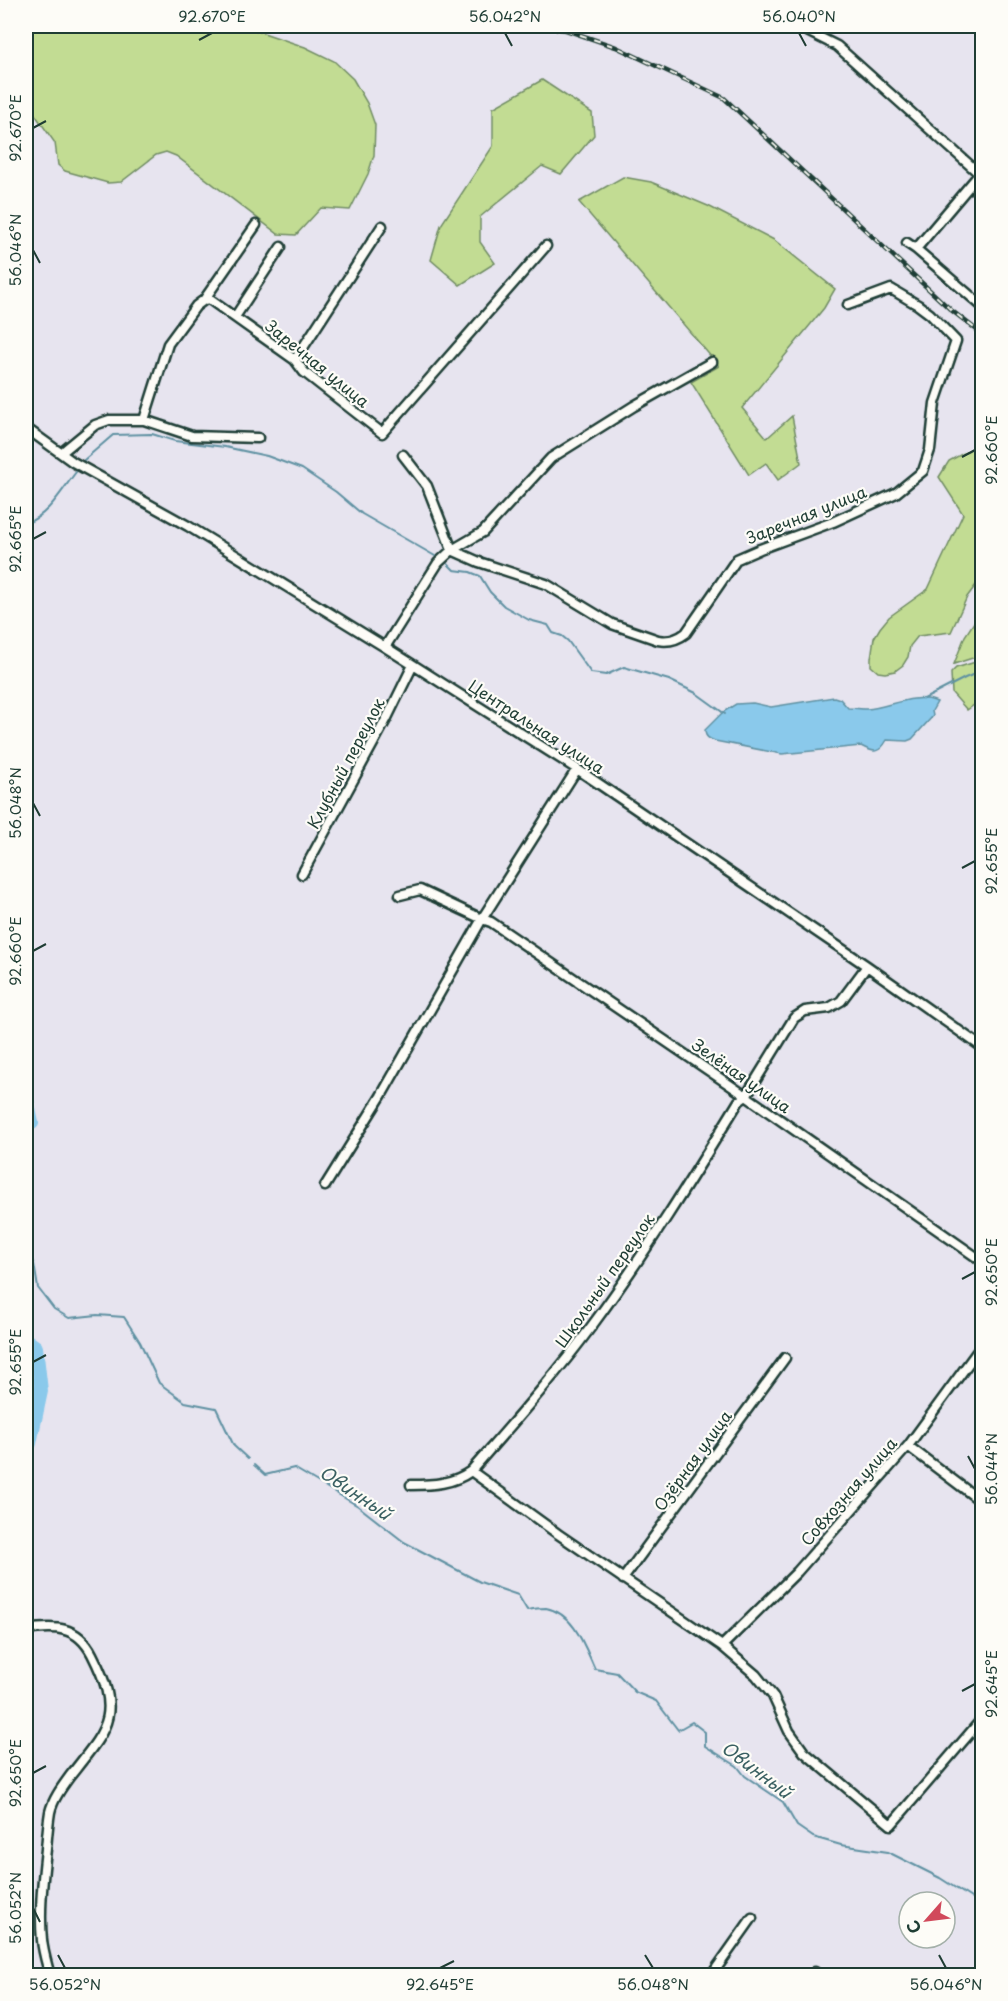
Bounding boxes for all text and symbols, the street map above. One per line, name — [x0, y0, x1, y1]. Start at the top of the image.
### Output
text: 92.670°E — [178, 4, 246, 27]
text: 56.042°N — [469, 4, 541, 27]
text: 56.040°N — [762, 4, 836, 27]
text: 92.670°E — [3, 94, 26, 162]
text: 56.046°N — [3, 214, 26, 286]
street label: Заречная улица — [261, 314, 375, 412]
text: 92.660°E — [979, 415, 1002, 485]
street label: Заречная улица — [742, 479, 870, 549]
text: 92.665°E — [3, 505, 26, 573]
street label: Центральная улица — [464, 673, 610, 779]
street label: Клубный переулок — [300, 693, 390, 833]
text: 56.048°N — [3, 767, 26, 839]
text: 92.655°E — [979, 828, 1002, 894]
text: 92.660°E — [3, 916, 26, 986]
street label: Зелёная улица — [688, 1032, 796, 1118]
street label: Школьный переулок — [548, 1207, 660, 1352]
text: 92.650°E — [979, 1238, 1002, 1306]
text: 92.655°E — [3, 1329, 26, 1395]
street label: Озёрная улица — [647, 1405, 737, 1515]
street label: Совхозная улица — [794, 1432, 902, 1550]
text: 56.044°N — [979, 1433, 1002, 1505]
water label: Овинный — [315, 1458, 399, 1527]
text: 92.645°E — [979, 1650, 1002, 1718]
water label: Овинный — [716, 1734, 800, 1806]
text: 92.650°E — [3, 1739, 26, 1807]
text: 56.052°N — [3, 1872, 26, 1944]
north arrow — [897, 1890, 957, 1950]
text: С — [899, 1917, 926, 1938]
text: 56.052°N — [29, 1972, 101, 1995]
text: 92.645°E — [406, 1972, 474, 1995]
text: 56.048°N — [617, 1972, 689, 1995]
text: 56.046°N — [910, 1972, 982, 1995]

